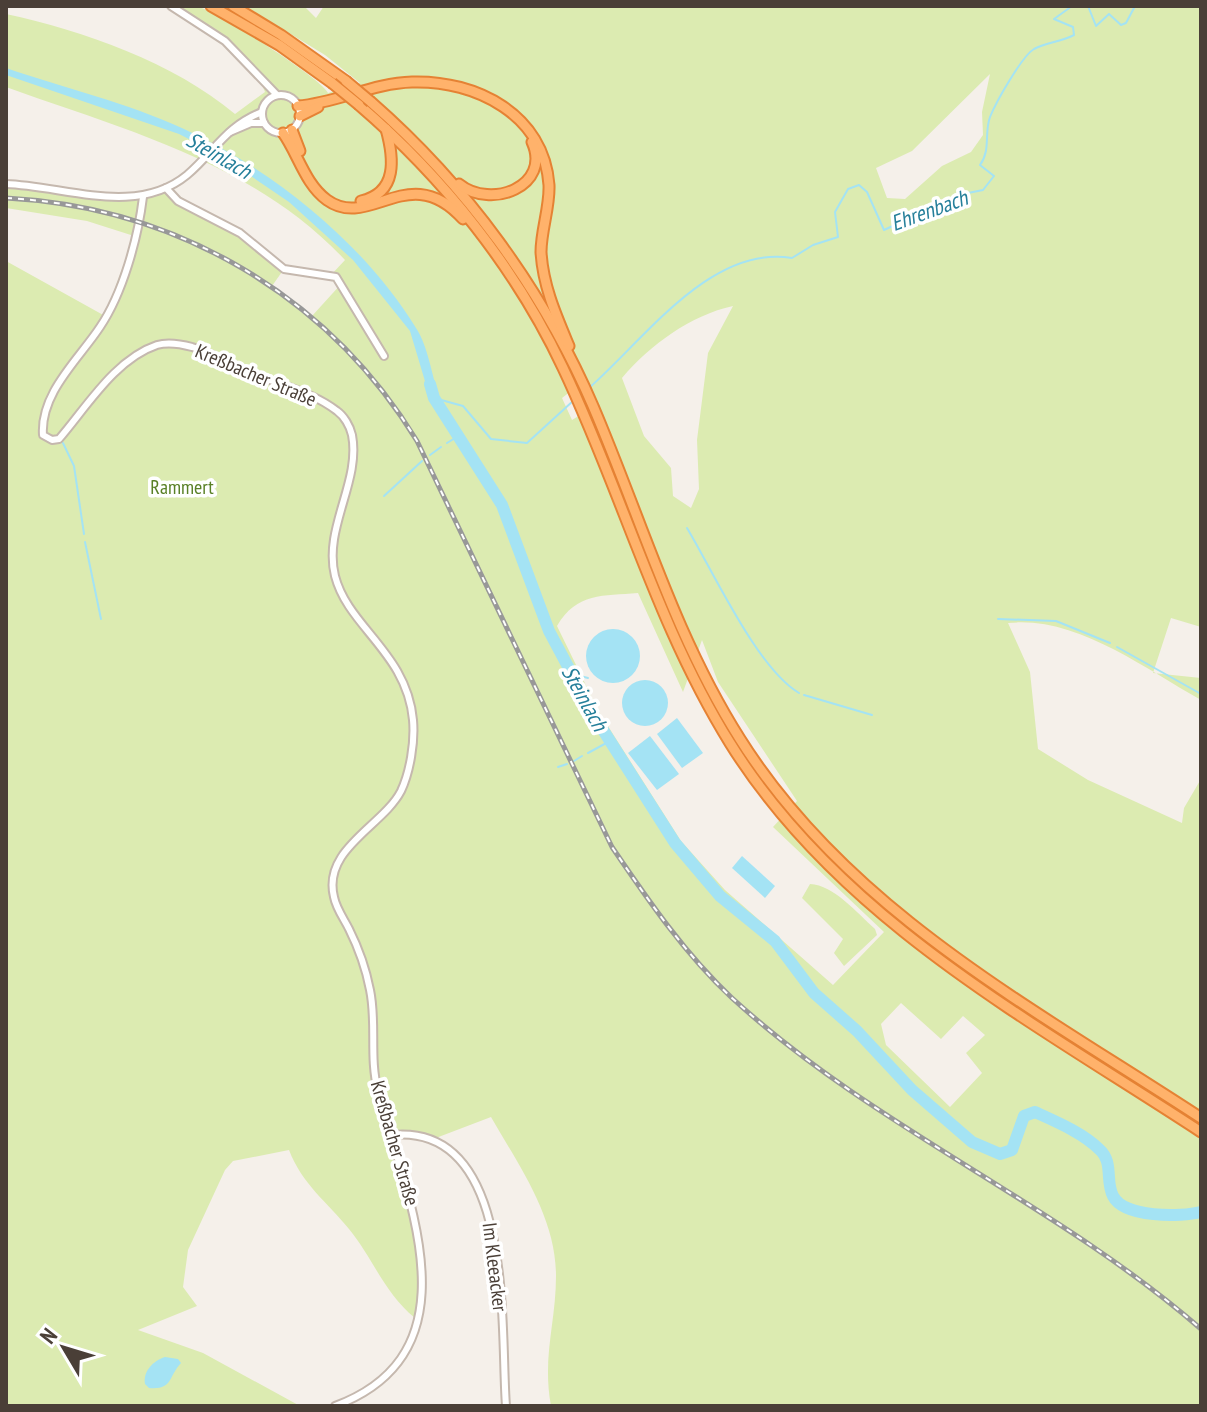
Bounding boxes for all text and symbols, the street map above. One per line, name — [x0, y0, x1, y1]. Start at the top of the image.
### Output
water label: Steinlach — [182, 125, 258, 185]
water label: Ehrenbach — [887, 183, 972, 237]
street label: Kreßbacher Straße — [192, 338, 320, 412]
park label: Rammert — [150, 474, 214, 500]
water label: Steinlach — [556, 660, 615, 737]
street label: Kreßbacher Straße — [365, 1077, 425, 1209]
street label: Im Kleeacker — [477, 1221, 513, 1313]
north arrow — [24, 1308, 104, 1388]
text: N — [34, 1322, 63, 1349]

